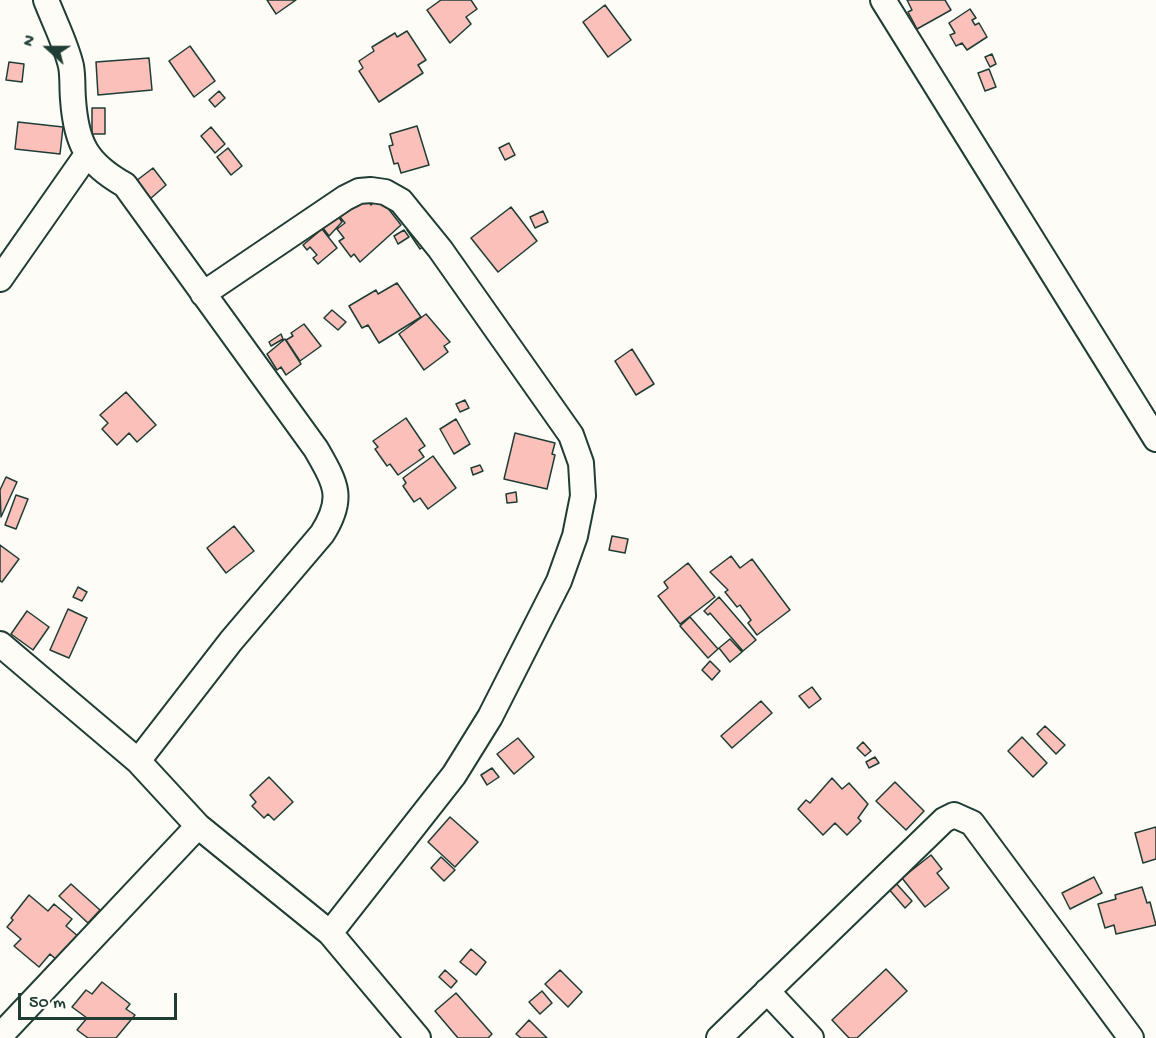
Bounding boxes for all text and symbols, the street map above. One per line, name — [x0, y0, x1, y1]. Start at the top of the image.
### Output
north arrow — [18, 18, 78, 78]
text: N — [20, 33, 41, 50]
scale bar — [21, 981, 180, 1019]
text: 50 m — [29, 993, 66, 1014]

